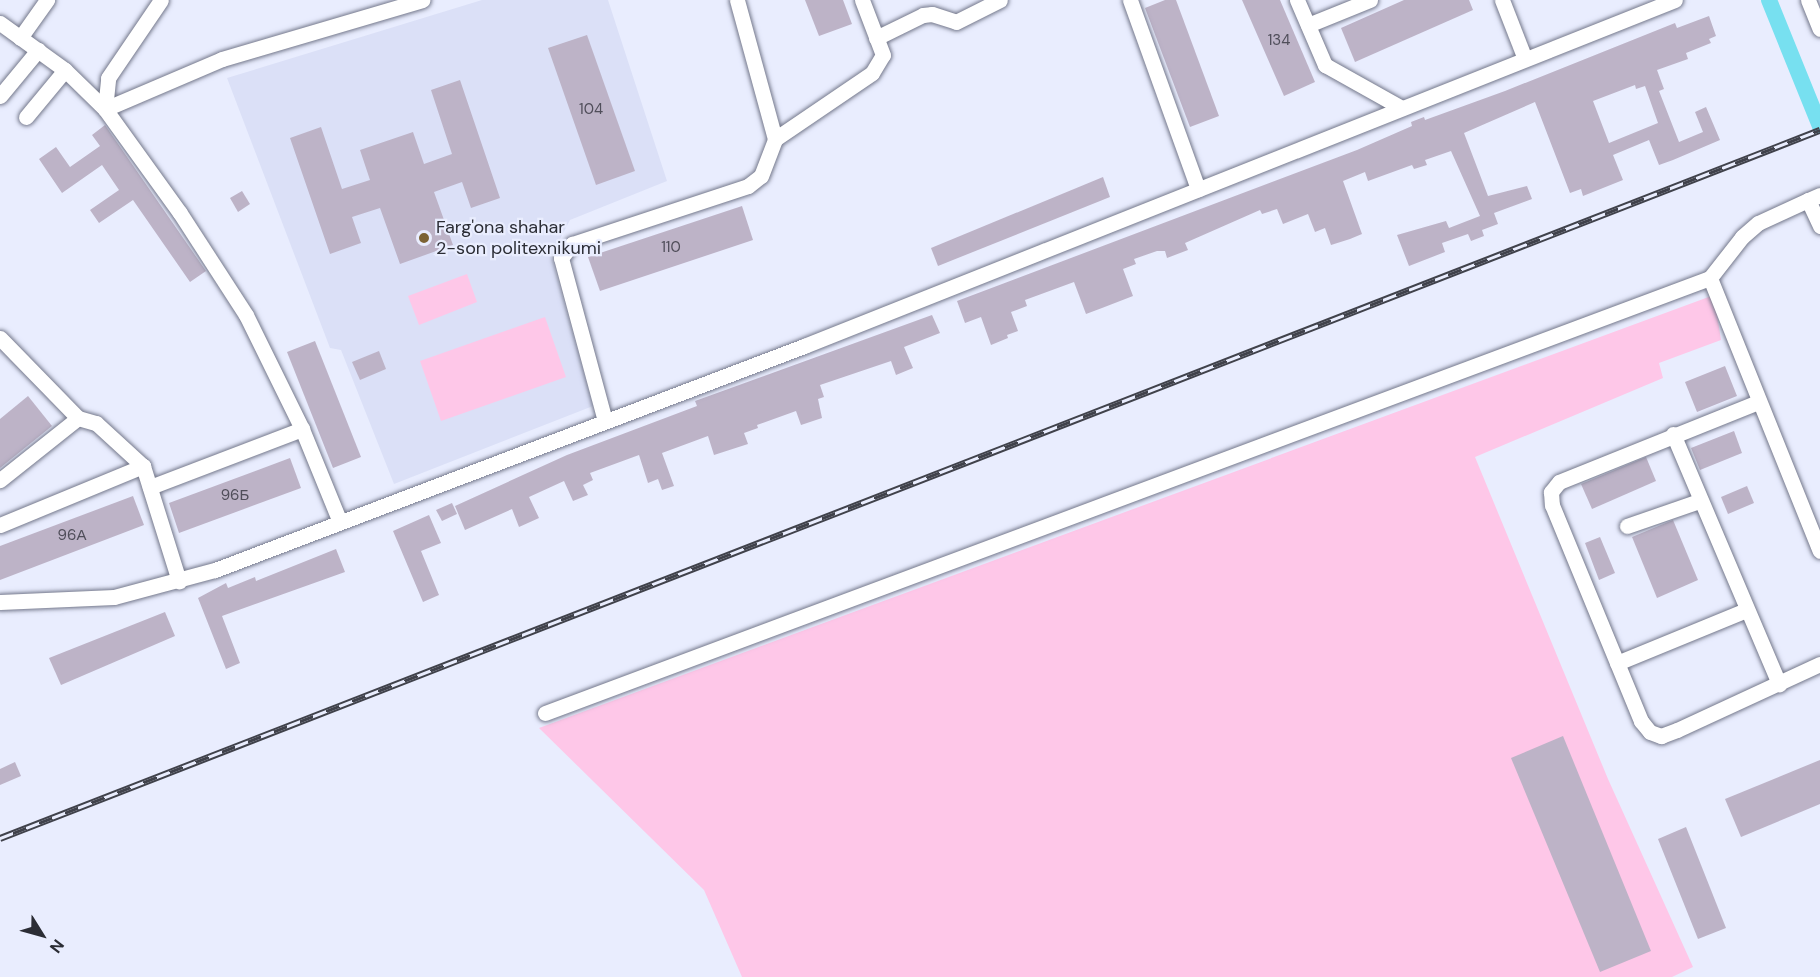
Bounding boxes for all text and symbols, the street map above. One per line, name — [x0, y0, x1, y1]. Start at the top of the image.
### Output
house number: 134 — [1268, 32, 1290, 50]
house number: 104 — [579, 101, 603, 119]
place label: Farg'ona shahar 2-son politexnikumi — [436, 217, 601, 260]
marker: Farg'ona shahar 2-son politexnikumi — [417, 231, 431, 245]
house number: 110 — [661, 239, 681, 257]
house number: 96Б — [221, 487, 249, 505]
house number: 96А — [58, 527, 86, 545]
north arrow — [12, 905, 72, 965]
text: N — [45, 935, 69, 957]

